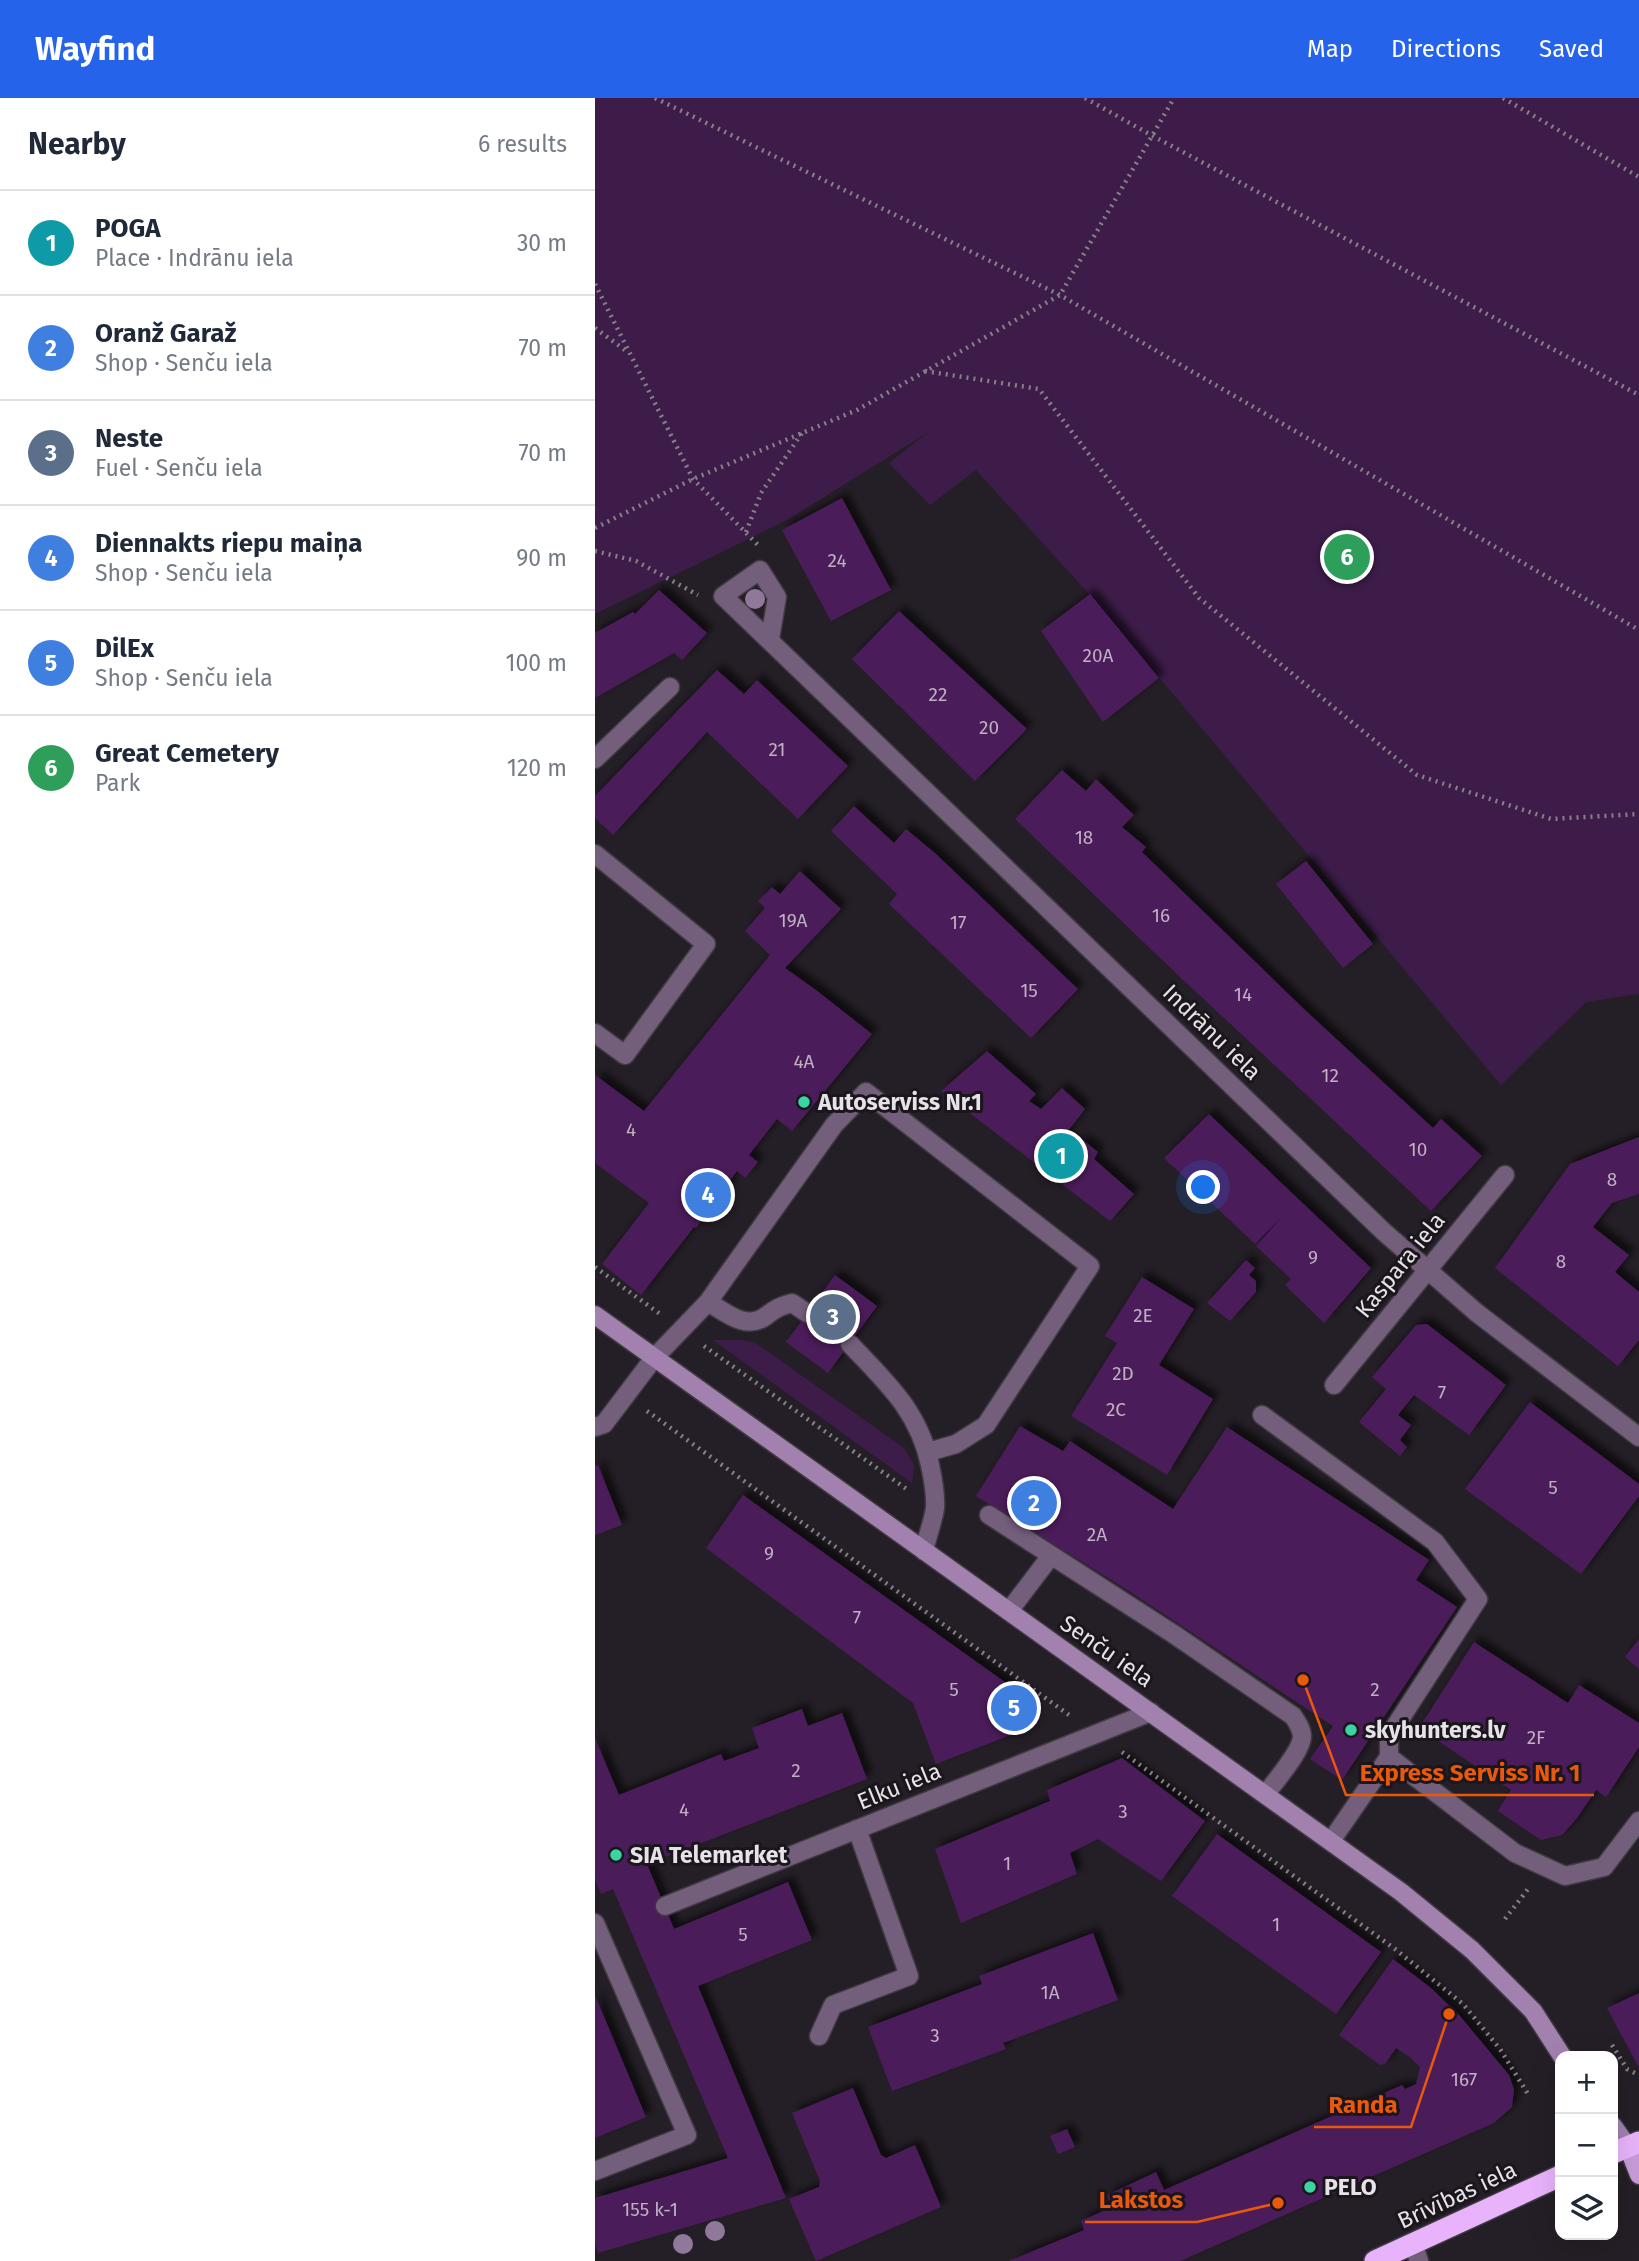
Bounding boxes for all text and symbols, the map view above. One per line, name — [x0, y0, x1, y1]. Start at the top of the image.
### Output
text: Wayfind — [35, 29, 155, 69]
text: Map — [1307, 35, 1353, 63]
text: Directions — [1391, 35, 1501, 63]
text: Saved — [1539, 35, 1604, 63]
text: Nearby — [28, 126, 126, 162]
text: 6 results — [478, 130, 567, 158]
text: POGA — [95, 213, 161, 244]
text: 1 — [46, 229, 56, 257]
text: 30 m — [517, 229, 567, 257]
text: Place · Indrānu iela — [95, 244, 294, 272]
text: Oranž Garaž — [95, 318, 237, 349]
text: 2 — [45, 334, 57, 362]
text: 70 m — [518, 334, 567, 362]
text: Shop · Senču iela — [95, 349, 273, 377]
text: Neste — [95, 423, 163, 454]
text: 3 — [45, 439, 57, 467]
text: 70 m — [518, 439, 567, 467]
text: Fuel · Senču iela — [95, 454, 263, 482]
text: Diennakts riepu maiņa — [95, 528, 362, 559]
pin: 6 — [1324, 531, 1370, 583]
text: 4 — [45, 544, 58, 572]
text: 90 m — [516, 544, 567, 572]
house number: 24 — [827, 549, 847, 572]
text: Shop · Senču iela — [95, 559, 273, 587]
text: DilEx — [95, 633, 154, 664]
house number: 20A — [1083, 644, 1114, 667]
text: 5 — [45, 649, 57, 677]
text: 100 m — [506, 649, 567, 677]
text: Shop · Senču iela — [95, 664, 273, 692]
house number: 22 — [929, 683, 947, 706]
house number: 20 — [979, 716, 999, 739]
text: Great Cemetery — [95, 738, 279, 769]
house number: 21 — [768, 738, 786, 761]
text: 6 — [45, 754, 57, 782]
text: 120 m — [507, 754, 567, 782]
text: Park — [95, 769, 140, 797]
house number: 18 — [1075, 826, 1093, 849]
house number: 16 — [1152, 904, 1170, 927]
house number: 19A — [779, 909, 808, 932]
house number: 17 — [950, 911, 966, 934]
street label: Indrānu iela — [1157, 978, 1267, 1086]
house number: 15 — [1020, 979, 1038, 1002]
house number: 14 — [1234, 983, 1252, 1006]
house number: 4A — [794, 1050, 815, 1073]
house number: 12 — [1321, 1064, 1339, 1087]
place label: Autoserviss Nr.1 — [817, 1088, 982, 1116]
marker: Autoserviss Nr.1 — [796, 1094, 812, 1110]
house number: 4 — [626, 1118, 636, 1141]
pin: 1 — [1038, 1130, 1084, 1182]
house number: 10 — [1409, 1138, 1427, 1161]
house number: 8 — [1607, 1168, 1617, 1191]
pin: 4 — [685, 1169, 731, 1221]
your location — [1186, 1170, 1220, 1204]
street label: Kaspara iela — [1349, 1207, 1451, 1323]
house number: 9 — [1308, 1246, 1318, 1269]
house number: 8 — [1556, 1250, 1566, 1273]
pin: 3 — [810, 1291, 856, 1343]
house number: 2E — [1133, 1304, 1153, 1327]
house number: 2D — [1112, 1362, 1134, 1385]
house number: 7 — [1438, 1381, 1446, 1404]
house number: 2C — [1106, 1398, 1126, 1421]
house number: 5 — [1548, 1476, 1558, 1499]
pin: 2 — [1011, 1477, 1057, 1529]
house number: 2A — [1087, 1523, 1107, 1546]
house number: 9 — [764, 1542, 774, 1565]
house number: 7 — [853, 1606, 861, 1629]
street label: Senču iela — [1055, 1609, 1159, 1693]
house number: 5 — [949, 1678, 959, 1701]
house number: 2 — [1370, 1678, 1380, 1701]
pin: 5 — [991, 1682, 1037, 1734]
place label: skyhunters.lv — [1365, 1716, 1506, 1744]
marker: skyhunters.lv — [1343, 1722, 1359, 1738]
house number: 2F — [1527, 1726, 1545, 1749]
callout: Express Serviss Nr. 1 — [1346, 1750, 1594, 1795]
street label: Elku iela — [853, 1757, 945, 1815]
house number: 2 — [791, 1759, 801, 1782]
text: Express Serviss Nr. 1 — [1360, 1759, 1580, 1787]
house number: 4 — [679, 1798, 689, 1821]
house number: 3 — [1118, 1800, 1128, 1823]
place label: SIA Telemarket — [630, 1841, 789, 1869]
marker: SIA Telemarket — [608, 1847, 624, 1863]
house number: 1 — [1003, 1852, 1011, 1875]
house number: 1 — [1272, 1913, 1280, 1936]
house number: 5 — [738, 1923, 748, 1946]
house number: 1A — [1040, 1981, 1060, 2004]
house number: 3 — [930, 2024, 940, 2047]
map controls — [1555, 2051, 1618, 2240]
button: + — [1555, 2051, 1618, 2114]
house number: 167 — [1451, 2068, 1477, 2091]
callout: Randa — [1314, 2082, 1411, 2127]
text: Randa — [1328, 2091, 1398, 2119]
button: − — [1555, 2114, 1618, 2177]
street label: Brīvības iela — [1393, 2155, 1521, 2235]
place label: PELO — [1324, 2173, 1377, 2201]
callout: Lakstos — [1085, 2177, 1197, 2222]
button: layers — [1555, 2177, 1618, 2240]
marker: PELO — [1302, 2179, 1318, 2195]
text: Lakstos — [1099, 2186, 1184, 2214]
house number: 155 k-1 — [622, 2198, 678, 2221]

